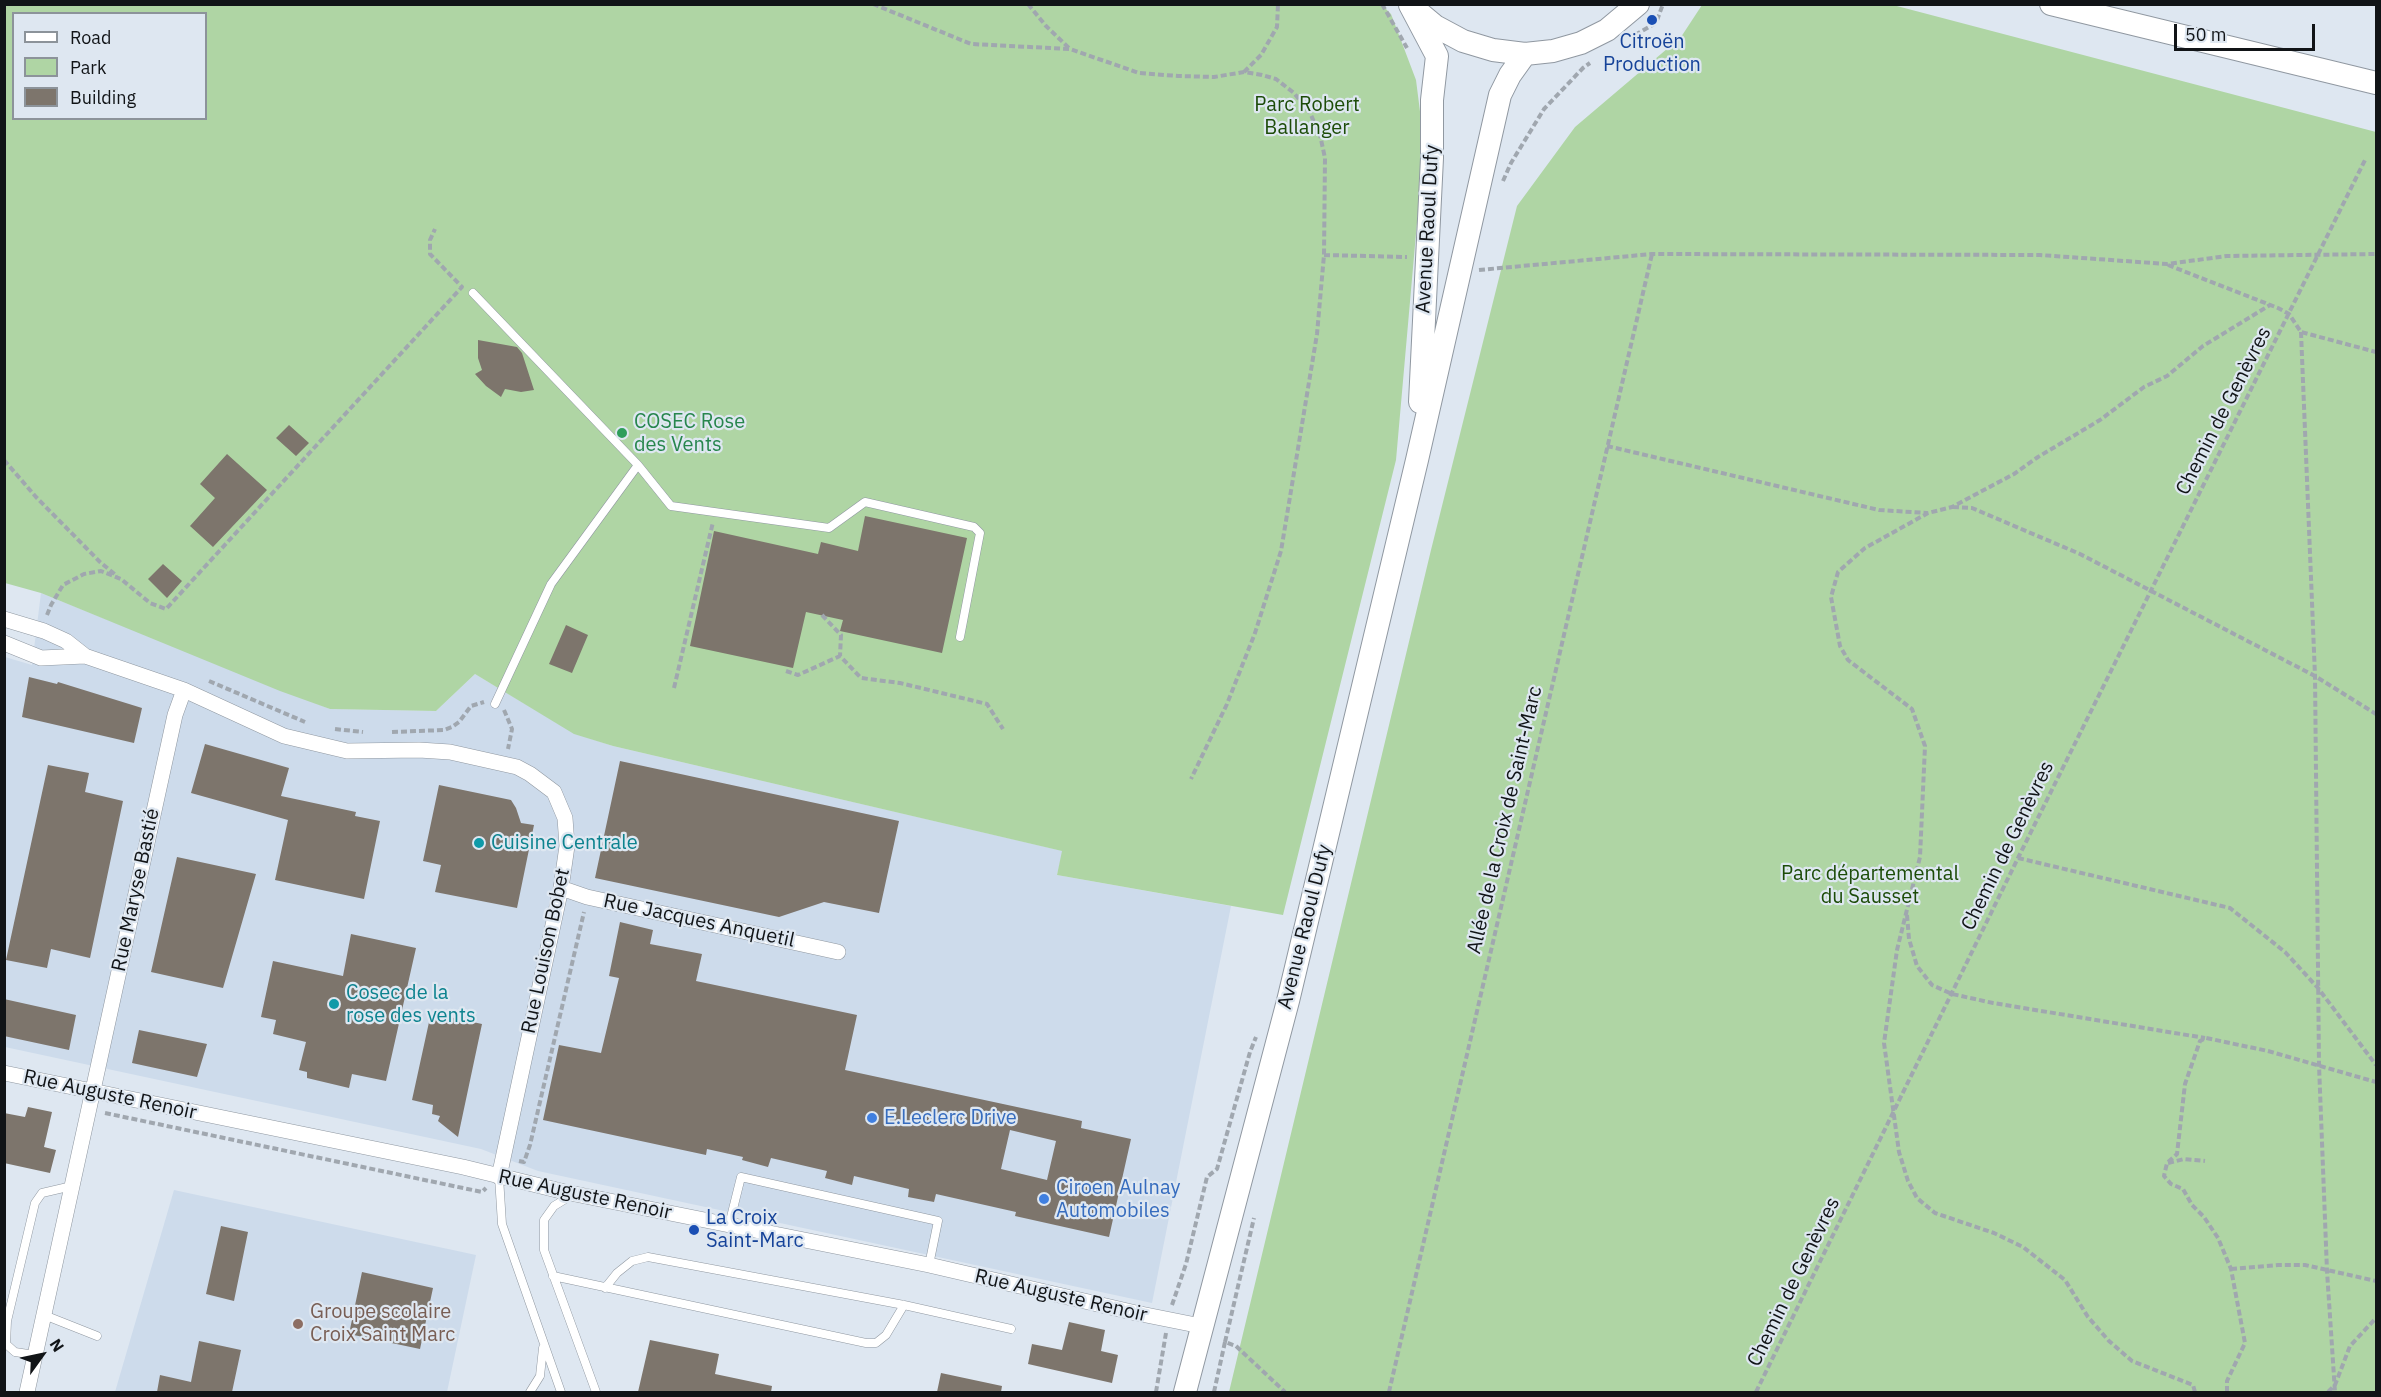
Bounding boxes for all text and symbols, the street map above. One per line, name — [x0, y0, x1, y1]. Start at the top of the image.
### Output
legend — [12, 12, 207, 120]
scale bar — [2177, 12, 2318, 50]
marker: Citroën Production — [1645, 13, 1659, 27]
text: 50 m — [2185, 23, 2227, 46]
text: Road — [70, 26, 111, 49]
place label: Citroën Production — [1603, 30, 1701, 77]
text: Park — [70, 56, 106, 79]
text: Building — [70, 86, 136, 109]
park label: Parc Robert Ballanger — [1254, 93, 1360, 140]
street label: Avenue Raoul Dufy — [1412, 144, 1444, 314]
street label: Chemin de Genèvres — [2171, 323, 2277, 499]
place label: COSEC Rose des Vents — [634, 410, 745, 457]
marker: COSEC Rose des Vents — [615, 426, 629, 440]
street label: Allée de la Croix de Saint-Marc — [1462, 684, 1548, 956]
street label: Chemin de Genèvres — [1957, 757, 2059, 935]
street label: Rue Maryse Bastié — [107, 806, 165, 974]
place label: Cuisine Centrale — [491, 831, 638, 855]
marker: Cuisine Centrale — [472, 836, 486, 850]
street label: Avenue Raoul Dufy — [1273, 842, 1337, 1012]
park label: Parc départemental du Sausset — [1781, 862, 1959, 909]
street label: Rue Louison Bobet — [517, 866, 575, 1036]
street label: Rue Jacques Anquetil — [601, 889, 797, 953]
place label: Cosec de la rose des vents — [346, 981, 476, 1028]
marker: Cosec de la rose des vents — [327, 997, 341, 1011]
street label: Rue Auguste Renoir — [21, 1065, 199, 1125]
place label: E.Leclerc Drive — [884, 1106, 1017, 1130]
marker: E.Leclerc Drive — [865, 1111, 879, 1125]
street label: Rue Auguste Renoir — [496, 1165, 674, 1225]
place label: Ciroen Aulnay Automobiles — [1056, 1176, 1180, 1223]
marker: Ciroen Aulnay Automobiles — [1037, 1192, 1051, 1206]
street label: Chemin de Genèvres — [1743, 1193, 1845, 1371]
place label: La Croix Saint-Marc — [706, 1206, 803, 1253]
marker: La Croix Saint-Marc — [687, 1223, 701, 1237]
street label: Rue Auguste Renoir — [972, 1264, 1150, 1328]
place label: Groupe scolaire Croix Saint Marc — [310, 1300, 455, 1347]
marker: Groupe scolaire Croix Saint Marc — [291, 1317, 305, 1331]
north arrow — [12, 1325, 72, 1385]
text: N — [46, 1335, 69, 1356]

